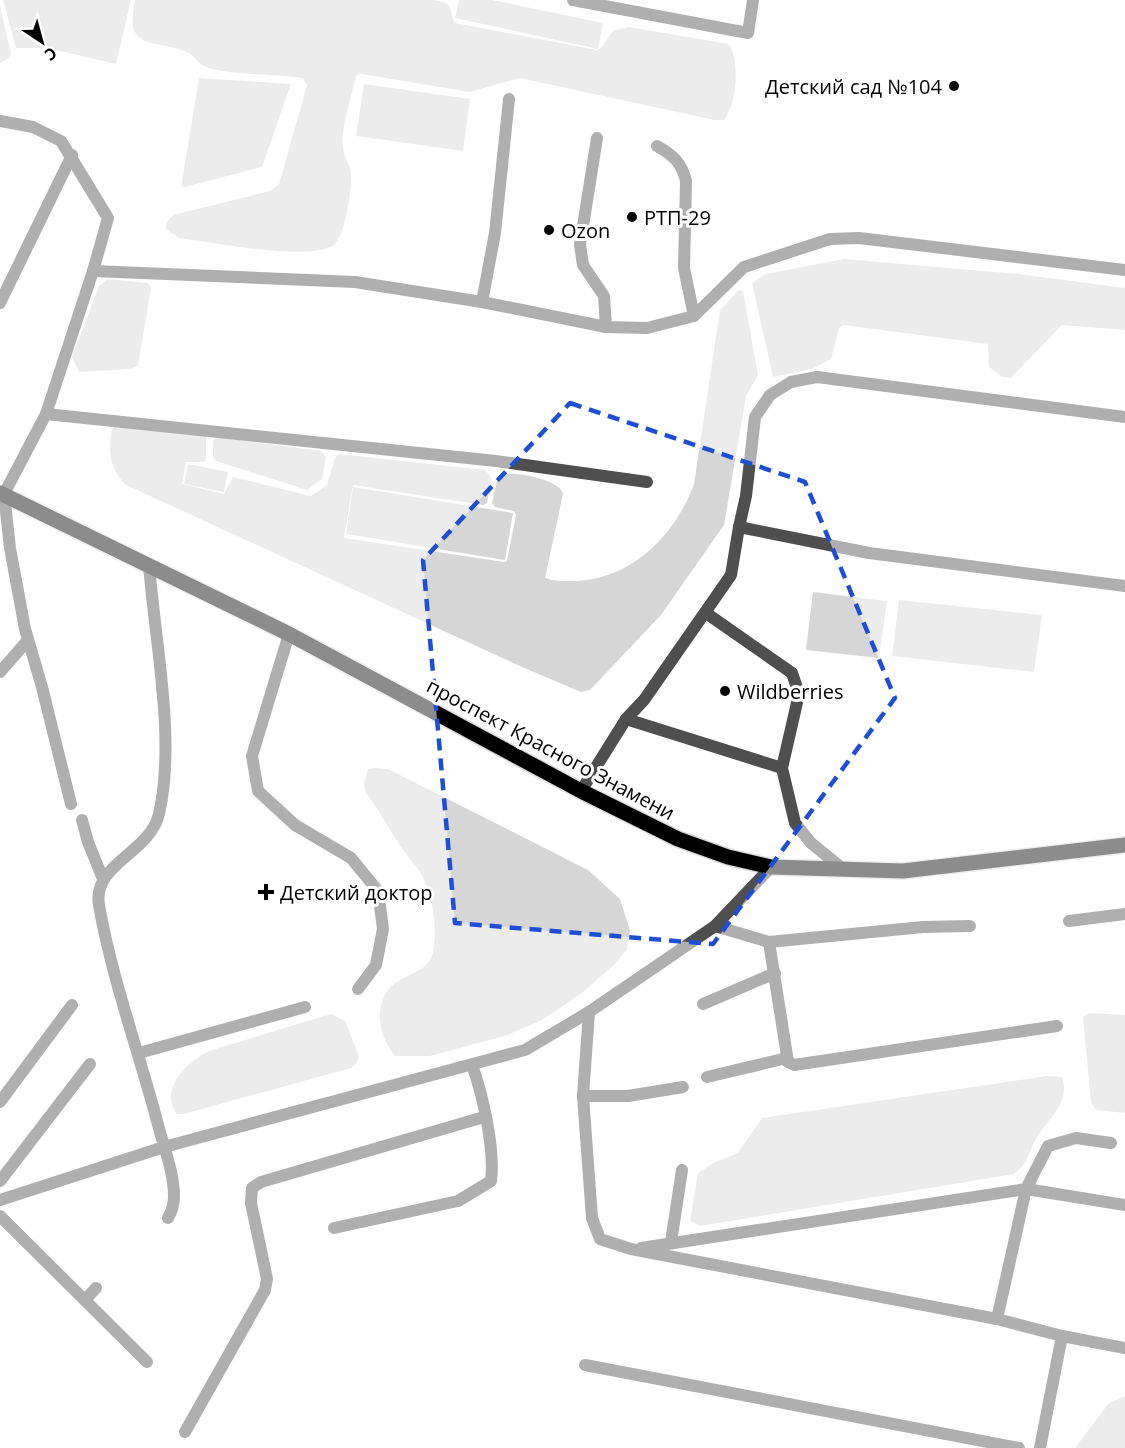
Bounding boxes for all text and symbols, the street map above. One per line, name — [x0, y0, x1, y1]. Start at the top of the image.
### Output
north arrow — [12, 12, 72, 72]
text: С — [40, 42, 61, 66]
place label: Детский сад №104 — [765, 73, 943, 100]
marker: Детский сад №104 — [947, 79, 961, 93]
place label: РТП-29 — [644, 204, 711, 231]
marker: РТП-29 — [625, 210, 639, 224]
place label: Ozon — [561, 217, 610, 244]
marker: Ozon — [542, 223, 556, 237]
street label: проспект Красного Знамени — [422, 672, 680, 826]
place label: Wildberries — [737, 678, 843, 705]
marker: Wildberries — [718, 684, 732, 698]
place label: Детский доктор — [280, 879, 432, 906]
marker: Детский доктор — [257, 883, 275, 901]

